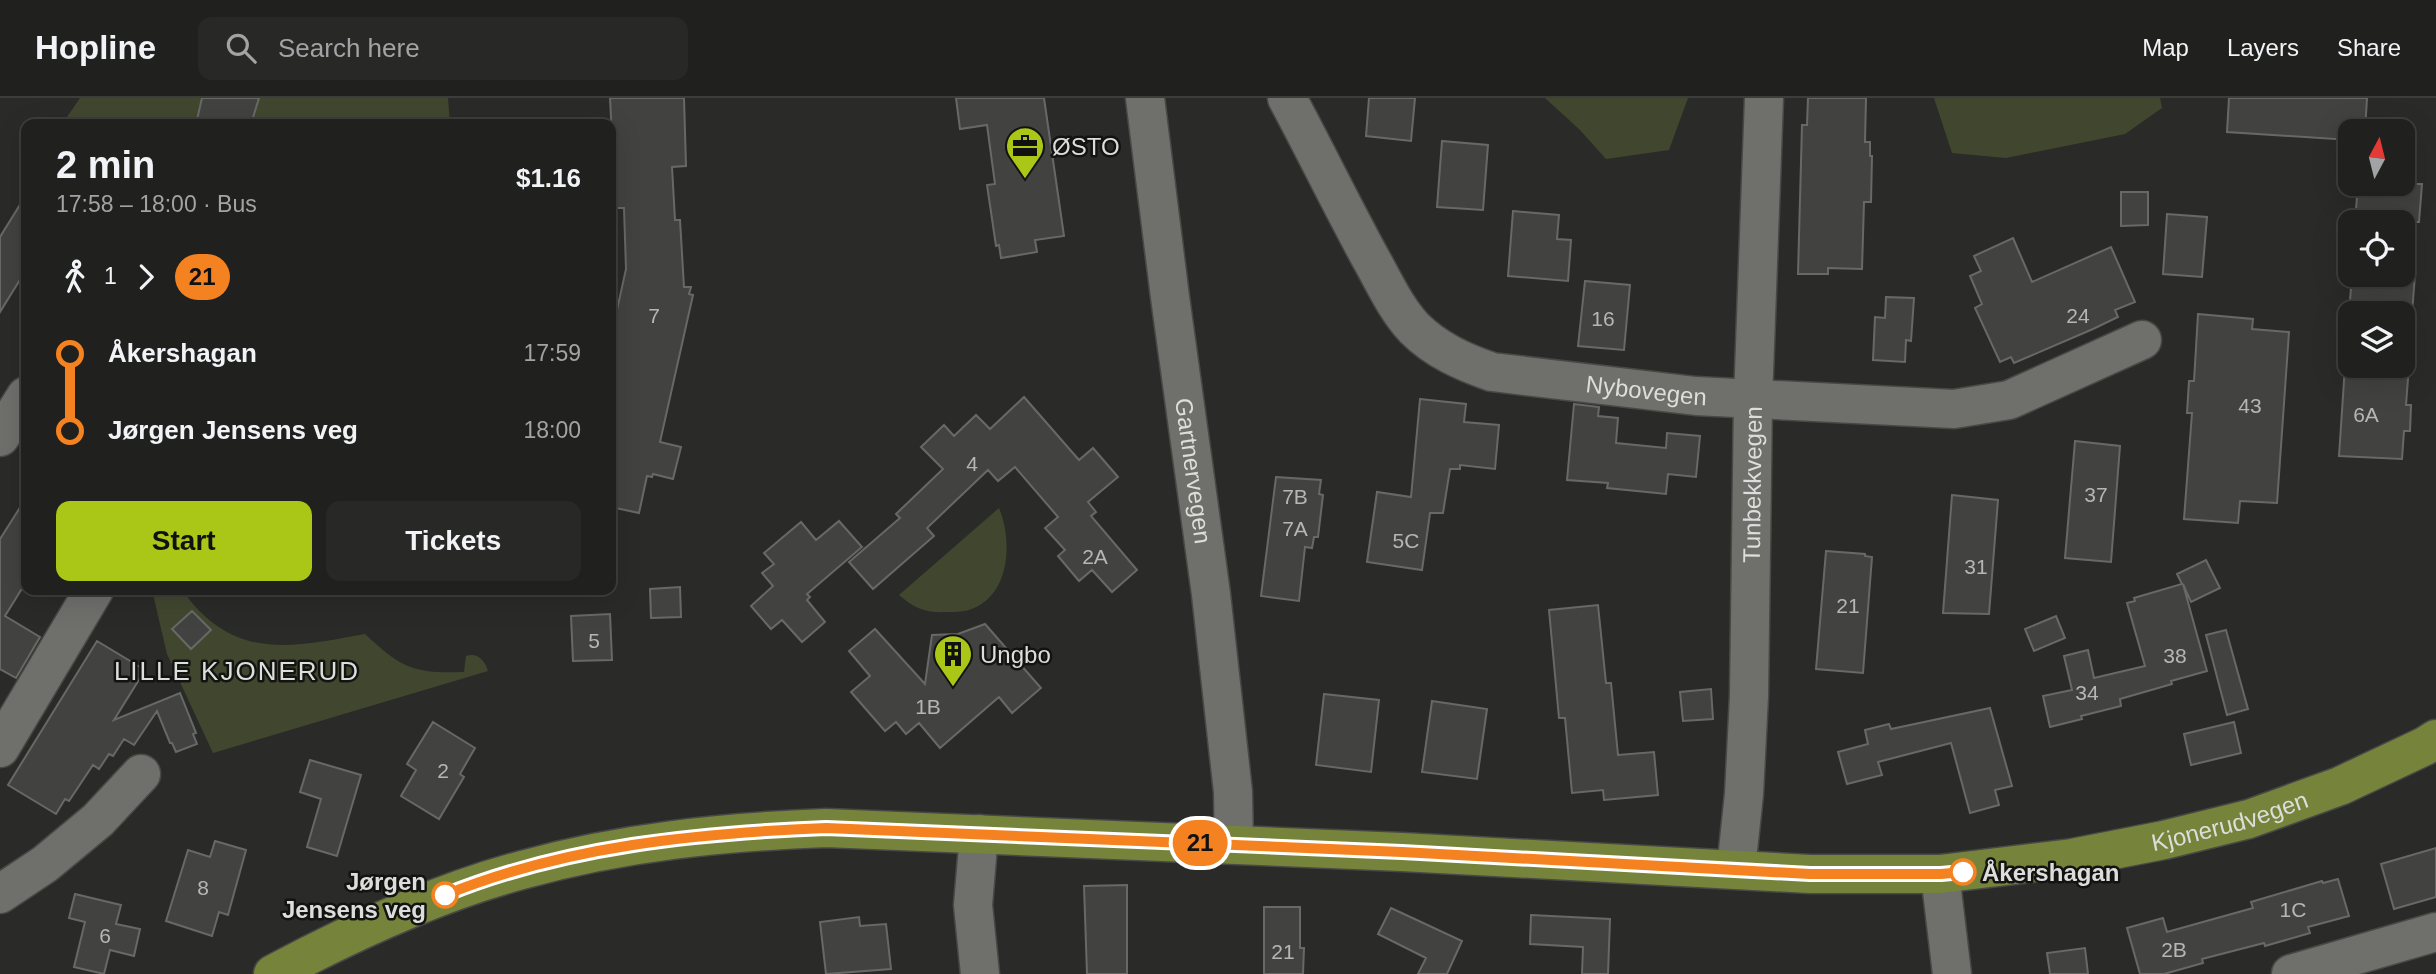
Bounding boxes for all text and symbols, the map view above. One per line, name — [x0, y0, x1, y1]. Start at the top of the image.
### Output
search box — [198, 17, 688, 80]
text: Hopline — [35, 29, 156, 66]
icon: search — [222, 29, 260, 67]
text: Search here — [278, 33, 420, 63]
text: Map — [2142, 34, 2189, 61]
text: Layers — [2227, 34, 2299, 61]
text: Share — [2337, 34, 2401, 61]
north arrow — [2338, 119, 2415, 196]
map controls — [2338, 119, 2415, 378]
office icon: ØSTO — [1004, 125, 1046, 180]
place label: ØSTO — [1052, 133, 1120, 160]
text: 2 min — [56, 144, 155, 186]
text: $1.16 — [516, 163, 581, 193]
text: 17:58 – 18:00 · Bus — [56, 191, 257, 217]
button: locate — [2338, 210, 2415, 287]
icon: walk — [56, 258, 94, 296]
icon: forward — [127, 258, 165, 296]
text: 1 — [104, 263, 117, 289]
text: 21 — [189, 263, 216, 290]
button: layers — [2338, 301, 2415, 378]
house number: 7 — [648, 304, 660, 327]
house number: 24 — [2066, 304, 2090, 327]
house number: 16 — [1591, 307, 1615, 330]
text: Åkershagan — [108, 338, 257, 368]
text: 17:59 — [523, 340, 581, 366]
street label: Nybovegen — [1585, 370, 1708, 410]
house number: 43 — [2238, 394, 2262, 417]
street label: Gartnervegen — [1171, 396, 1217, 545]
house number: 6A — [2353, 403, 2379, 426]
street label: Tunbekkvegen — [1737, 406, 1766, 563]
text: Jørgen Jensens veg — [108, 415, 358, 445]
text: 18:00 — [523, 417, 581, 443]
house number: 4 — [966, 452, 978, 475]
house number: 37 — [2084, 483, 2108, 506]
house number: 7B — [1282, 485, 1308, 508]
button: Start — [56, 501, 312, 581]
button: Tickets — [326, 501, 581, 581]
house number: 7A — [1282, 517, 1308, 540]
house number: 5C — [1393, 529, 1419, 552]
house number: 2A — [1082, 545, 1108, 568]
house number: 31 — [1964, 555, 1988, 578]
house number: 21 — [1836, 594, 1860, 617]
house number: 5 — [588, 629, 600, 652]
building icon: Ungbo — [932, 633, 974, 688]
place label: Ungbo — [980, 641, 1051, 668]
house number: 38 — [2163, 644, 2187, 667]
district label: LILLE KJONERUD — [114, 656, 360, 686]
house number: 34 — [2075, 681, 2099, 704]
house number: 1B — [915, 695, 941, 718]
house number: 2 — [437, 759, 449, 782]
street label: Kjonerudvegen — [2149, 785, 2311, 856]
line badge: 21 — [1168, 820, 1232, 866]
text: 21 — [1187, 829, 1213, 856]
marker: Åkershagan — [1950, 859, 1976, 885]
place label: Åkershagan — [1982, 859, 2119, 886]
place label: Jørgen Jensens veg — [282, 868, 426, 923]
house number: 8 — [197, 876, 209, 899]
marker: Jørgen Jensens veg — [432, 882, 458, 908]
house number: 1C — [2280, 898, 2306, 921]
house number: 6 — [99, 924, 111, 947]
house number: 2B — [2161, 938, 2187, 961]
house number: 21 — [1271, 940, 1295, 963]

